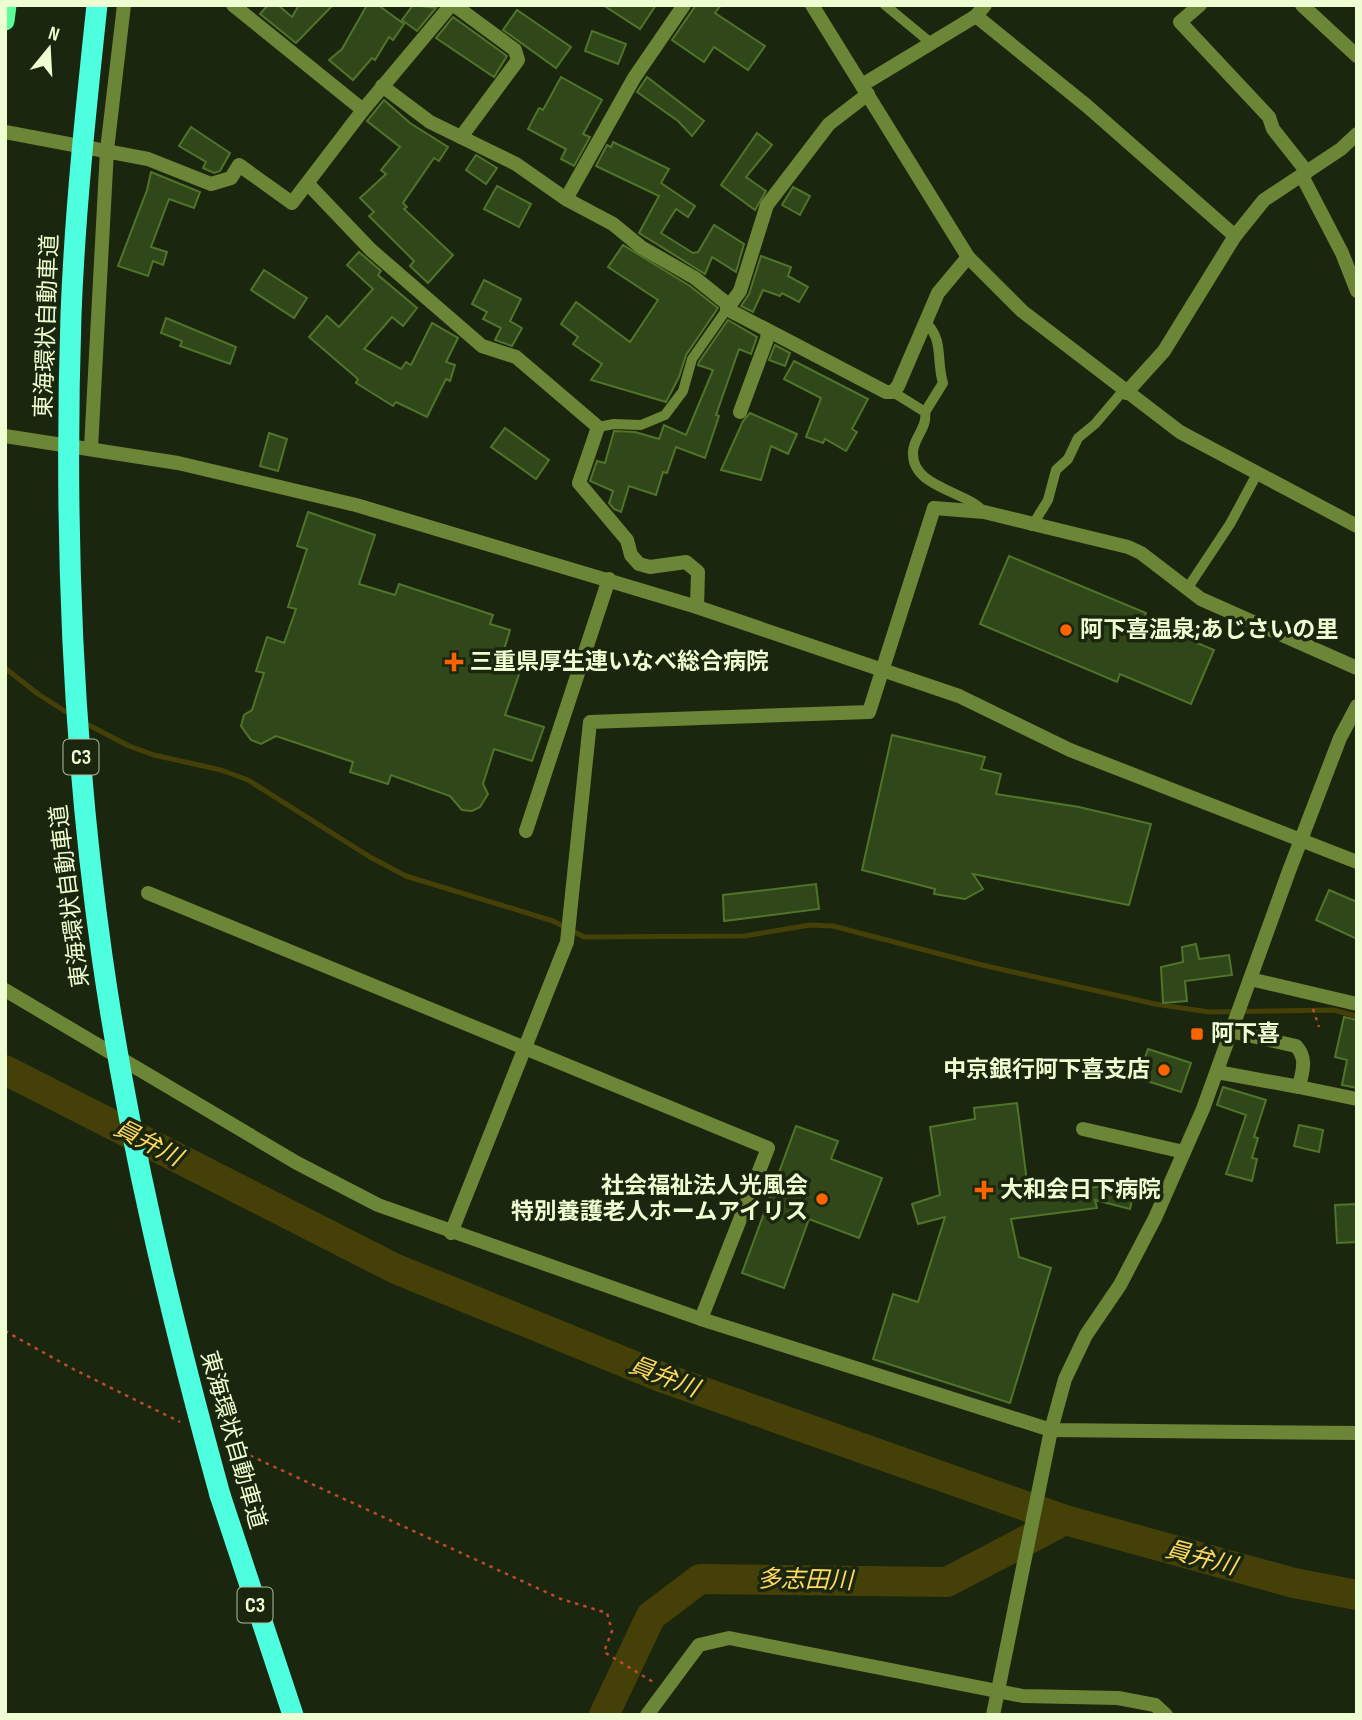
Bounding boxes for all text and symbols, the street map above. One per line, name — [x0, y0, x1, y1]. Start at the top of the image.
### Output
north arrow — [14, 14, 84, 84]
text: N — [45, 22, 62, 47]
street label: 東海環状自動車道 — [30, 234, 64, 418]
place label: 阿下喜温泉;あじさいの里 — [1080, 616, 1338, 644]
marker: 阿下喜温泉;あじさいの里 — [1058, 622, 1074, 638]
place label: 三重県厚生連いなべ総合病院 — [470, 648, 769, 676]
marker: 三重県厚生連いなべ総合病院 — [444, 652, 464, 672]
road number: C3 — [64, 740, 98, 774]
street label: 東海環状自動車道 — [45, 803, 95, 989]
place label: 阿下喜 — [1211, 1020, 1280, 1048]
marker: 阿下喜 — [1189, 1026, 1205, 1042]
place label: 中京銀行阿下喜支店 — [943, 1056, 1150, 1084]
marker: 中京銀行阿下喜支店 — [1156, 1062, 1172, 1078]
water label: 員弁川 — [109, 1114, 189, 1174]
place label: 社会福祉法人光風会 特別養護老人ホームアイリス — [511, 1172, 808, 1226]
place label: 大和会日下病院 — [1000, 1176, 1161, 1204]
marker: 大和会日下病院 — [974, 1180, 994, 1200]
marker: 社会福祉法人光風会 特別養護老人ホームアイリス — [814, 1191, 830, 1207]
street label: 東海環状自動車道 — [194, 1348, 272, 1532]
water label: 員弁川 — [625, 1351, 706, 1405]
water label: 員弁川 — [1162, 1535, 1242, 1582]
water label: 多志田川 — [757, 1565, 856, 1595]
road number: C3 — [238, 1588, 272, 1622]

